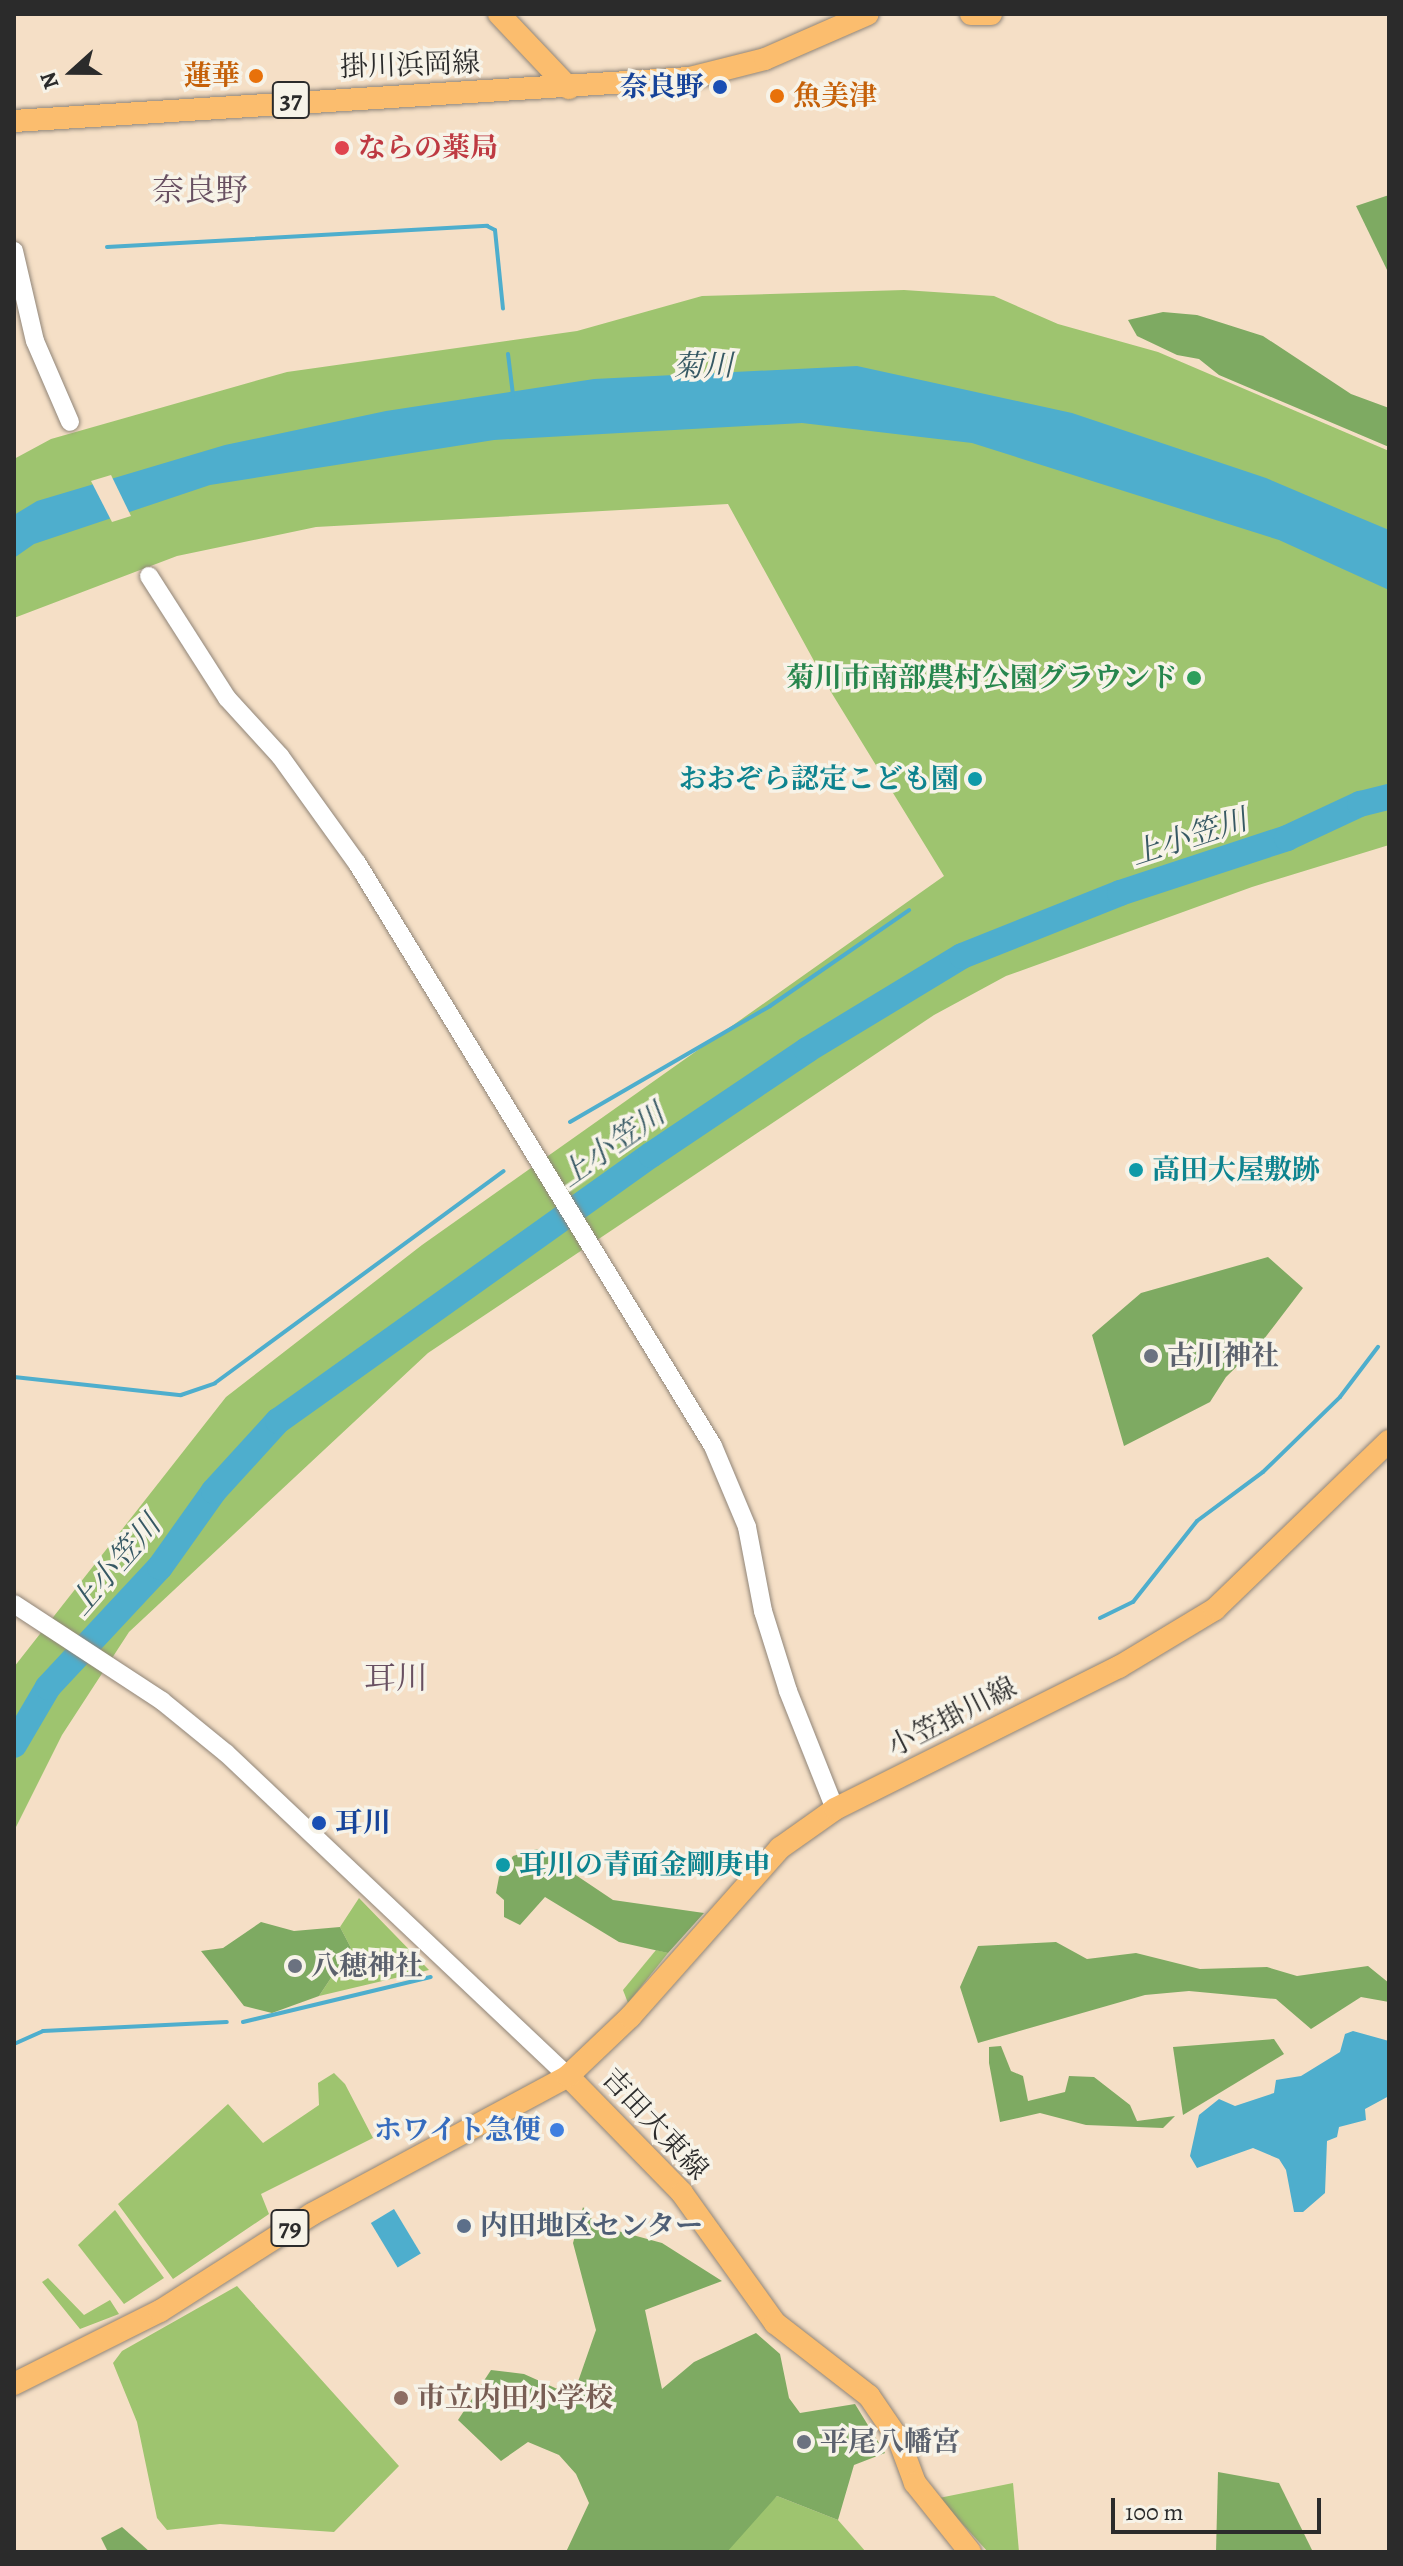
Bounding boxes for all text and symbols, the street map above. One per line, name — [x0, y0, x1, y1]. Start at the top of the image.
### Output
north arrow — [32, 32, 112, 112]
street label: 掛川浜岡線 — [339, 46, 481, 84]
place label: 蓮華 — [184, 59, 240, 93]
marker: 蓮華 — [247, 67, 265, 85]
text: N — [33, 68, 66, 93]
place label: 奈良野 — [620, 70, 704, 104]
road number: 37 — [271, 78, 311, 122]
marker: 奈良野 — [711, 78, 729, 96]
place label: 魚美津 — [793, 79, 877, 113]
marker: 魚美津 — [768, 87, 786, 105]
place label: ならの薬局 — [358, 131, 498, 165]
marker: ならの薬局 — [333, 139, 351, 157]
district label: 奈良野 — [152, 171, 248, 209]
water label: 菊川 — [673, 347, 733, 385]
place label: 菊川市南部農村公園グラウンド — [786, 661, 1178, 695]
marker: 菊川市南部農村公園グラウンド — [1185, 669, 1203, 687]
place label: おおぞら認定こども園 — [679, 762, 959, 796]
marker: おおぞら認定こども園 — [966, 770, 984, 788]
water label: 上小笠川 — [1126, 801, 1252, 873]
water label: 上小笠川 — [553, 1096, 671, 1194]
place label: 高田大屋敷跡 — [1152, 1153, 1320, 1187]
marker: 高田大屋敷跡 — [1127, 1161, 1145, 1179]
place label: 古川神社 — [1167, 1339, 1279, 1373]
marker: 古川神社 — [1142, 1347, 1160, 1365]
water label: 上小笠川 — [62, 1508, 168, 1622]
district label: 耳川 — [364, 1659, 428, 1697]
street label: 小笠掛川線 — [882, 1670, 1022, 1764]
place label: 耳川 — [335, 1806, 391, 1840]
marker: 耳川 — [310, 1814, 328, 1832]
place label: 耳川の青面金剛庚申 — [519, 1848, 771, 1882]
marker: 耳川の青面金剛庚申 — [494, 1856, 512, 1874]
place label: 八穂神社 — [311, 1949, 423, 1983]
marker: 八穂神社 — [286, 1957, 304, 1975]
street label: 吉田大東線 — [595, 2061, 715, 2187]
place label: ホワイト急便 — [373, 2113, 541, 2147]
marker: ホワイト急便 — [548, 2121, 566, 2139]
road number: 79 — [270, 2206, 310, 2250]
place label: 内田地区センター — [480, 2209, 704, 2243]
marker: 内田地区センター — [455, 2217, 473, 2235]
place label: 市立内田小学校 — [417, 2381, 613, 2415]
marker: 市立内田小学校 — [392, 2389, 410, 2407]
place label: 平尾八幡宮 — [820, 2425, 960, 2459]
marker: 平尾八幡宮 — [795, 2433, 813, 2451]
scale bar — [1115, 2482, 1325, 2532]
text: 100 m — [1125, 2496, 1184, 2528]

